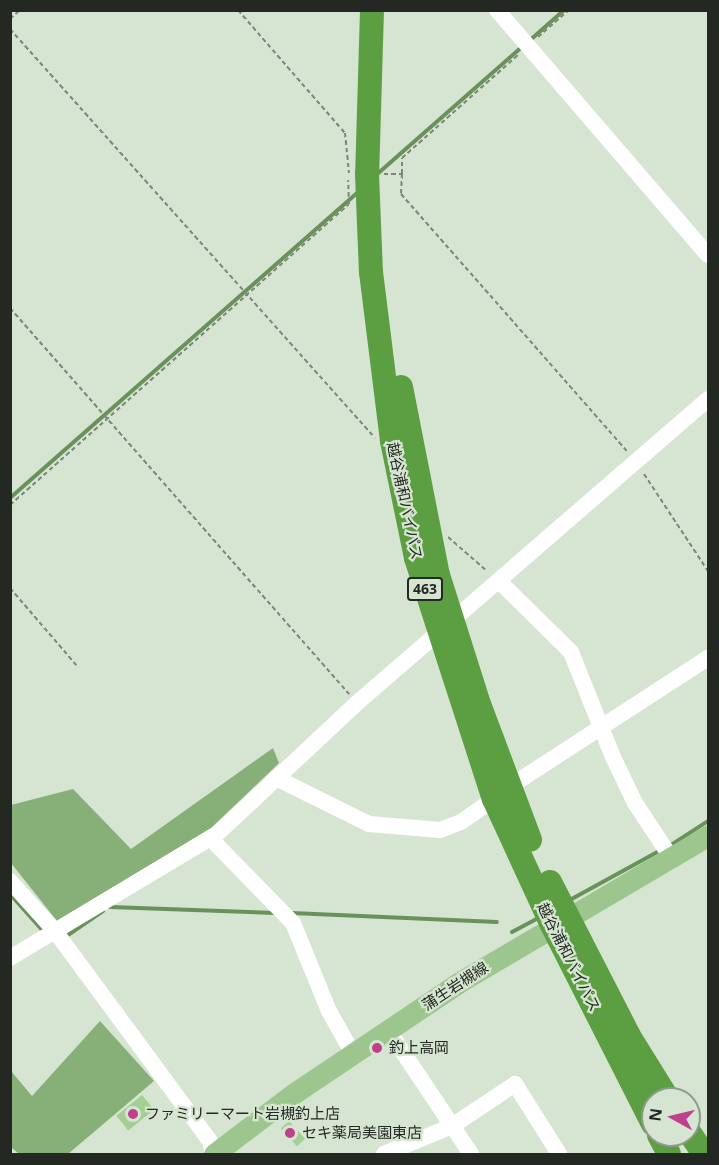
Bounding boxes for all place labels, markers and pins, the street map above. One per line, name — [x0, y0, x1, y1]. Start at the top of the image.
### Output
place label: 釣上高岡 — [389, 1039, 449, 1057]
marker: 釣上高岡 — [370, 1041, 384, 1055]
place label: ファミリーマート岩槻釣上店 — [145, 1105, 340, 1123]
marker: ファミリーマート岩槻釣上店 — [126, 1107, 140, 1121]
place label: セキ薬局美園東店 — [302, 1124, 422, 1142]
marker: セキ薬局美園東店 — [283, 1126, 297, 1140]

